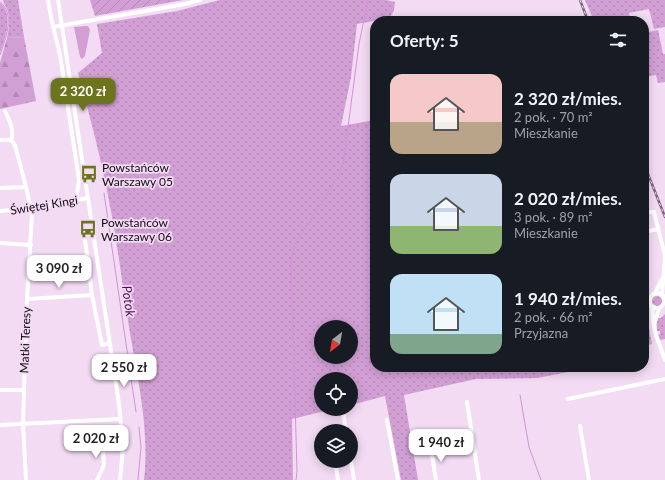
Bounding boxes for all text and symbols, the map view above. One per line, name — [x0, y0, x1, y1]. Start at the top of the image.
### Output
icon: filters — [607, 29, 629, 51]
text: Oferty: 5 — [390, 30, 459, 51]
pin: 2 320 zł — [42, 78, 124, 112]
text: 2 320 zł — [60, 83, 106, 99]
text: 2 320 zł/mies. — [514, 88, 622, 109]
icon: home — [422, 90, 470, 138]
text: 2 pok. · 70 m² — [514, 109, 593, 125]
text: Mieszkanie — [514, 125, 578, 141]
place label: Powstańców Warszawy 05 — [102, 160, 173, 189]
bus stop icon: Powstańców Warszawy 05 — [79, 164, 99, 184]
text: 2 020 zł/mies. — [514, 188, 622, 209]
icon: home — [422, 190, 470, 238]
street label: Świętej Kingi — [9, 192, 79, 218]
text: 3 pok. · 89 m² — [514, 209, 593, 225]
place label: Powstańców Warszawy 06 — [101, 215, 172, 244]
bus stop icon: Powstańców Warszawy 06 — [78, 219, 98, 239]
text: Mieszkanie — [514, 225, 578, 241]
pin: 3 090 zł — [18, 255, 100, 289]
text: 3 090 zł — [36, 260, 82, 276]
water label: Potok — [119, 285, 139, 318]
text: 1 940 zł/mies. — [514, 288, 622, 309]
icon: home — [422, 290, 470, 338]
street label: Matki Teresy — [16, 306, 34, 374]
text: 2 pok. · 66 m² — [514, 309, 593, 325]
north arrow — [314, 320, 358, 364]
map controls — [314, 320, 358, 468]
text: Przyjazna — [514, 325, 568, 341]
pin: 2 550 zł — [83, 354, 165, 388]
text: 2 550 zł — [101, 359, 147, 375]
button: locate — [314, 372, 358, 416]
button: layers — [314, 424, 358, 468]
pin: 2 020 zł — [55, 425, 137, 459]
pin: 1 940 zł — [400, 429, 482, 463]
text: 2 020 zł — [73, 430, 119, 446]
text: 1 940 zł — [418, 434, 464, 450]

